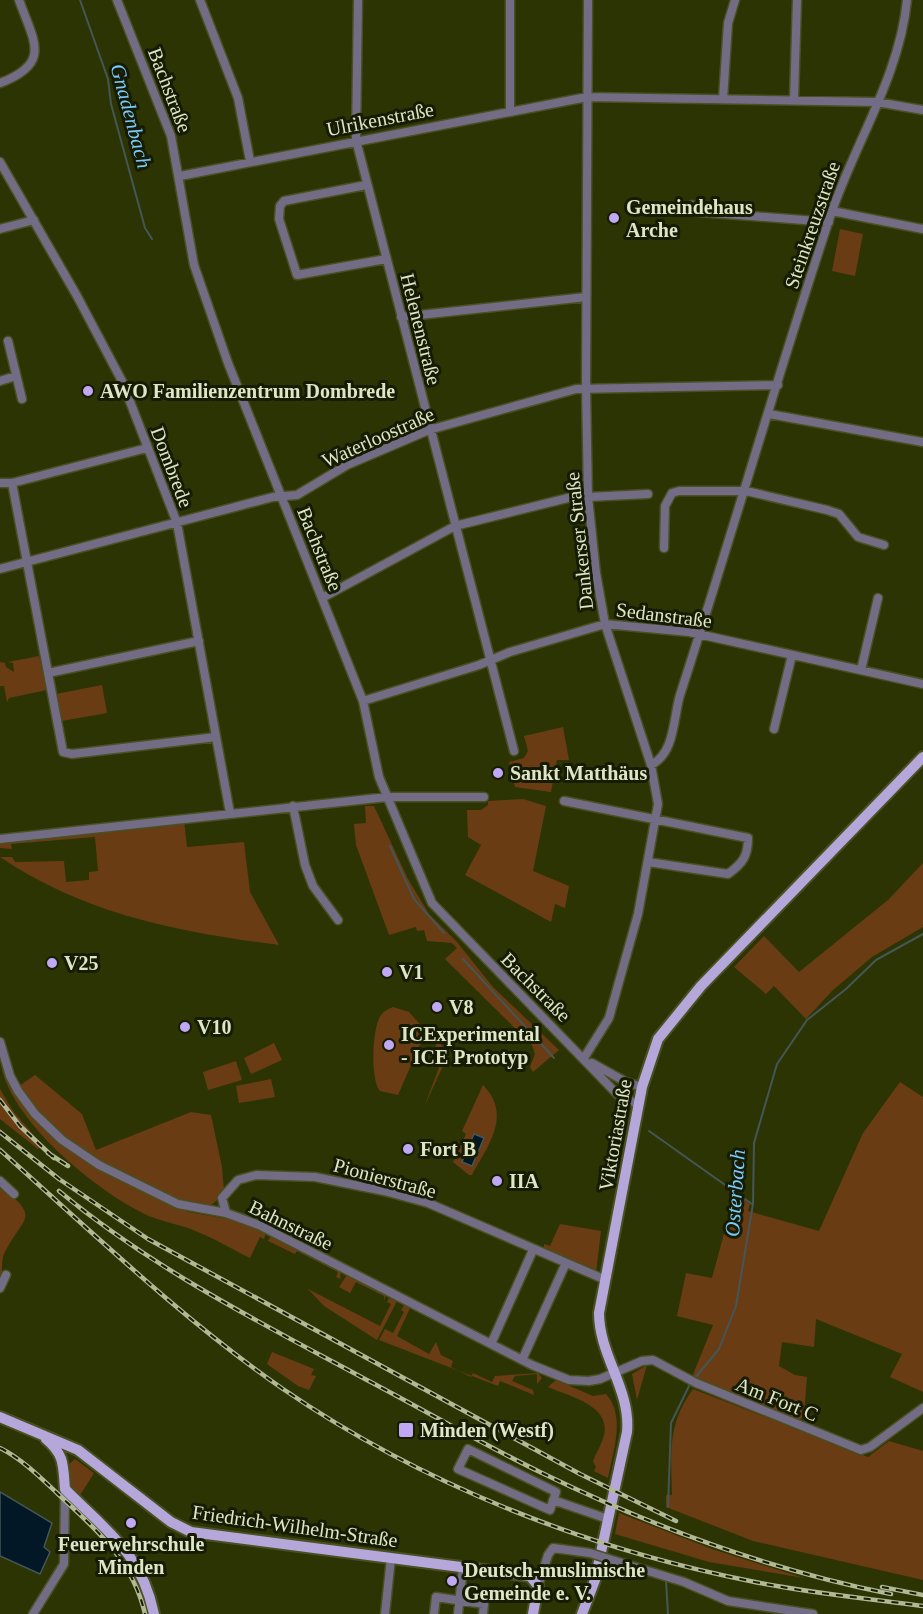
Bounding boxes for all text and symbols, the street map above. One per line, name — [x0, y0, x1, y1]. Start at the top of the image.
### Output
street label: Bachstraße — [144, 45, 196, 136]
water label: Gnadenbach — [106, 61, 156, 171]
street label: Ulrikenstraße — [324, 98, 436, 140]
street label: Steinkreuzstraße — [780, 158, 844, 292]
place label: Gemeindehaus Arche — [626, 196, 753, 241]
marker: Gemeindehaus Arche — [607, 211, 621, 225]
street label: Helenenstraße — [396, 271, 446, 387]
place label: AWO Familienzentrum Dombrede — [100, 380, 395, 402]
marker: AWO Familienzentrum Dombrede — [81, 384, 95, 398]
street label: Waterloostraße — [318, 402, 438, 472]
street label: Dombrede — [147, 424, 197, 510]
street label: Dankerser Straße — [561, 471, 597, 611]
street label: Bachstraße — [293, 504, 347, 594]
street label: Sedanstraße — [615, 598, 713, 632]
place label: Sankt Matthäus — [510, 762, 647, 784]
marker: Sankt Matthäus — [491, 766, 505, 780]
street label: Bachstraße — [497, 948, 575, 1026]
place label: V25 — [64, 952, 98, 974]
marker: V25 — [45, 956, 59, 970]
place label: V1 — [399, 961, 423, 983]
marker: V1 — [380, 965, 394, 979]
place label: V8 — [449, 996, 473, 1018]
marker: V8 — [430, 1000, 444, 1014]
place label: V10 — [197, 1016, 231, 1038]
marker: V10 — [178, 1020, 192, 1034]
place label: ICExperimental - ICE Prototyp — [401, 1023, 540, 1069]
marker: ICExperimental - ICE Prototyp — [382, 1038, 396, 1052]
street label: Viktoriastraße — [594, 1077, 636, 1193]
place label: Fort B — [420, 1138, 476, 1160]
marker: Fort B — [401, 1142, 415, 1156]
water label: Osterbach — [720, 1149, 750, 1237]
street label: Pionierstraße — [331, 1154, 439, 1202]
place label: IIA — [509, 1170, 540, 1192]
marker: IIA — [490, 1174, 504, 1188]
street label: Bahnstraße — [246, 1195, 336, 1255]
street label: Am Fort C — [733, 1373, 821, 1425]
place label: Minden (Westf) — [420, 1419, 554, 1442]
marker: Minden (Westf) — [397, 1421, 415, 1439]
street label: Friedrich-Wilhelm-Straße — [191, 1501, 399, 1551]
marker: Feuerwehrschule Minden — [124, 1516, 138, 1530]
place label: Feuerwehrschule Minden — [58, 1533, 204, 1578]
place label: Deutsch-muslimische Gemeinde e. V. — [464, 1559, 645, 1604]
marker: Deutsch-muslimische Gemeinde e. V. — [445, 1574, 459, 1588]

